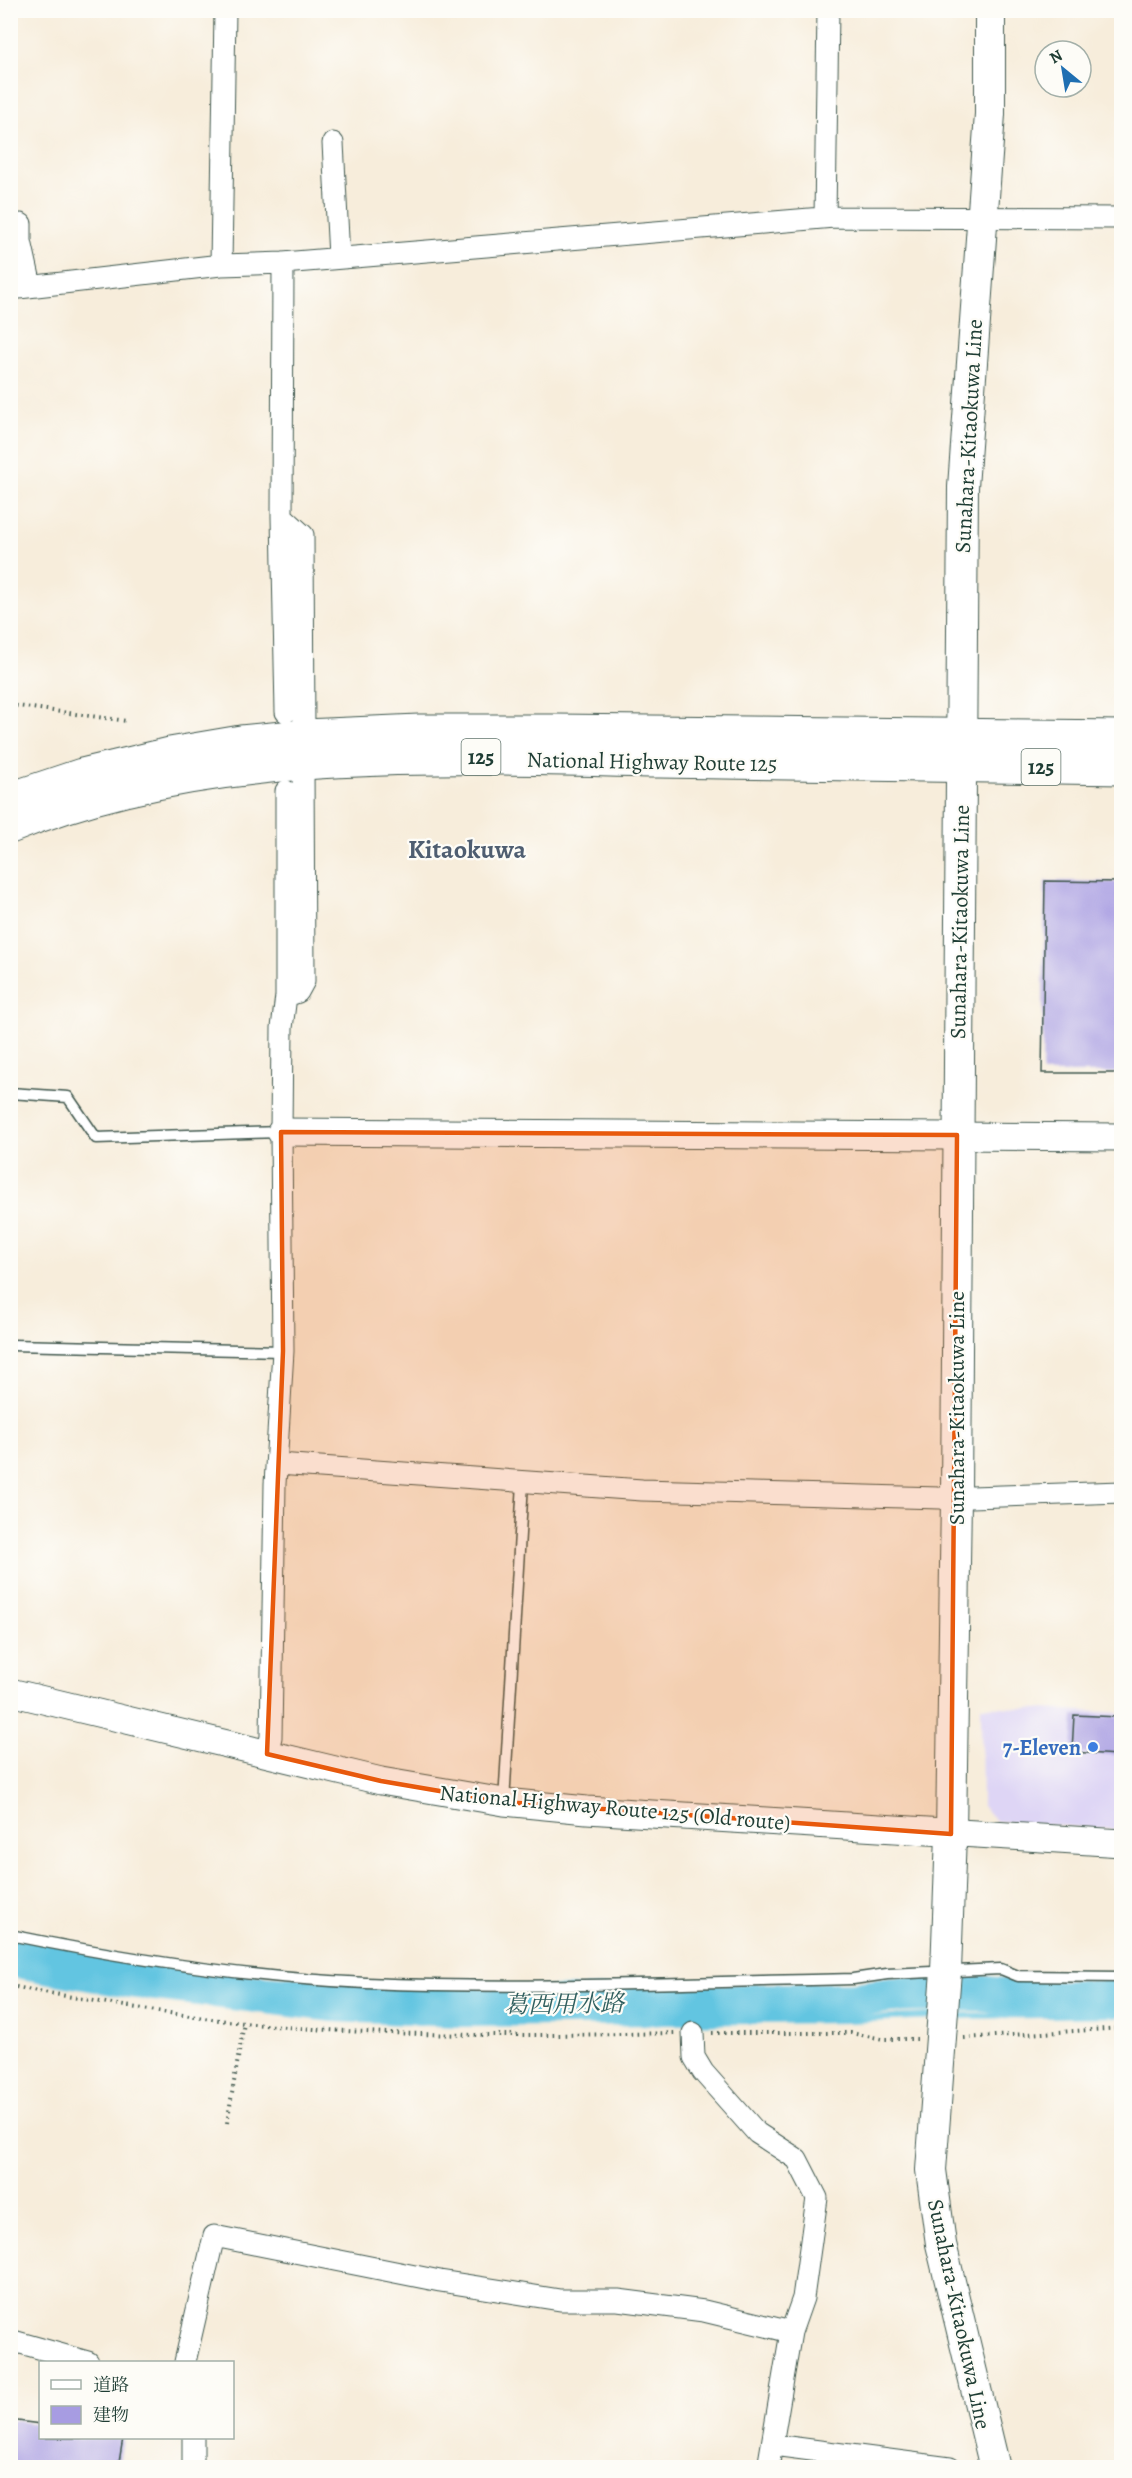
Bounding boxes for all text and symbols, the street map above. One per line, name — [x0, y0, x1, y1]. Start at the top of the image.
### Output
north arrow — [1033, 39, 1093, 99]
text: N — [1045, 44, 1067, 69]
street label: Sunahara-Kitaokuwa Line — [948, 318, 990, 554]
road number: 125 — [462, 739, 500, 775]
street label: National Highway Route 125 — [526, 745, 778, 779]
road number: 125 — [1022, 749, 1060, 785]
street label: Sunahara-Kitaokuwa Line — [943, 805, 977, 1039]
district label: Kitaokuwa — [408, 832, 527, 867]
street label: Sunahara-Kitaokuwa Line — [942, 1291, 972, 1525]
place label: 7-Eleven — [1003, 1733, 1081, 1763]
marker: 7-Eleven — [1086, 1740, 1100, 1754]
street label: National Highway Route 125 (Old route) — [438, 1778, 792, 1838]
water label: 葛西用水路 — [504, 1987, 626, 2021]
street label: Sunahara-Kitaokuwa Line — [920, 2196, 998, 2432]
legend — [39, 2361, 234, 2439]
text: 道路 — [93, 2373, 129, 2397]
text: 建物 — [93, 2403, 129, 2427]

